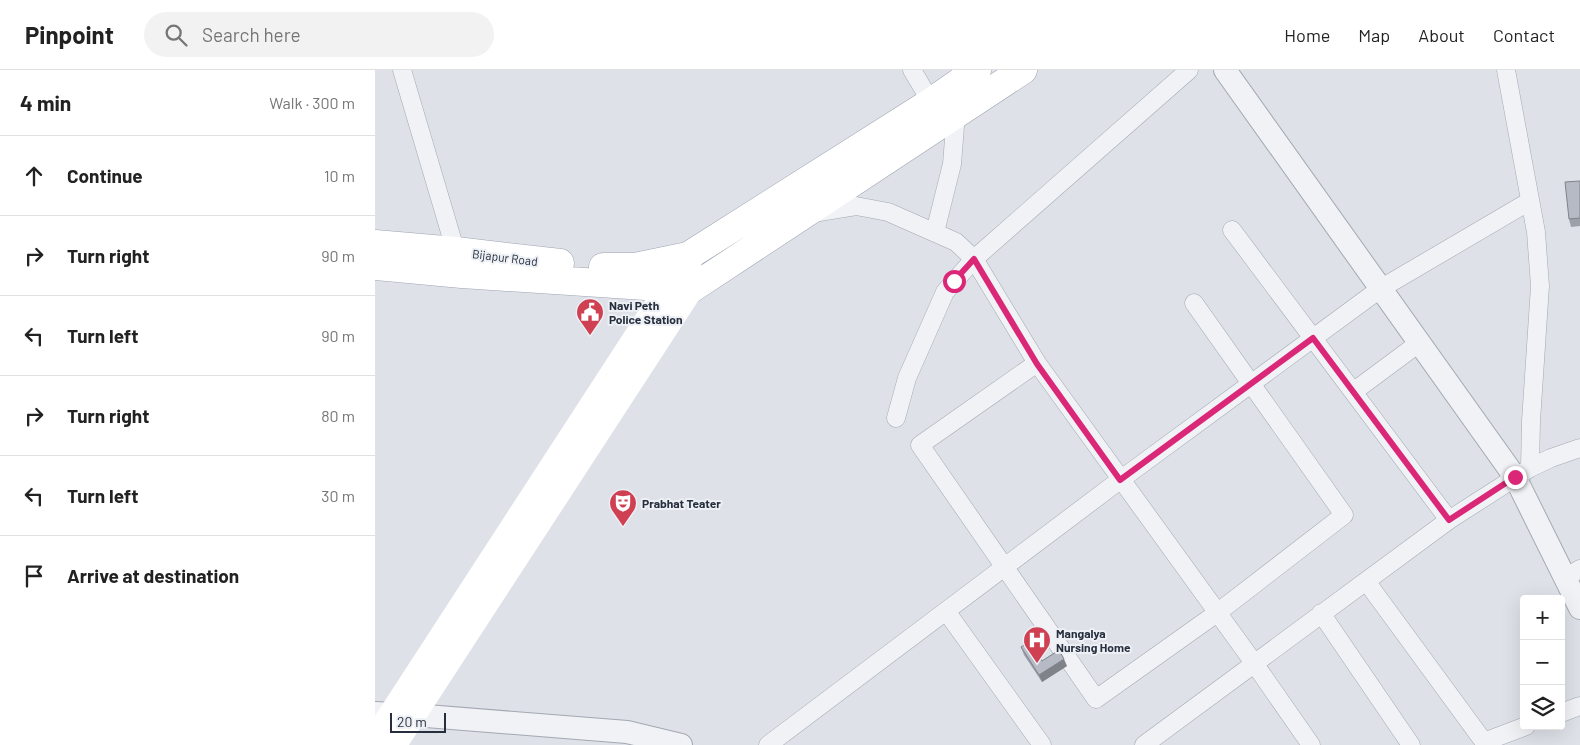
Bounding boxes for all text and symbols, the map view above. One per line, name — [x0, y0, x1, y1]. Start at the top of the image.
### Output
search box — [144, 12, 494, 57]
text: Pinpoint — [25, 20, 114, 49]
icon: search — [162, 21, 190, 49]
text: Search here — [202, 23, 301, 46]
text: Home — [1284, 24, 1330, 46]
text: Map — [1358, 24, 1390, 46]
text: About — [1418, 24, 1465, 46]
text: Contact — [1493, 24, 1555, 46]
text: 4 min — [20, 90, 71, 115]
text: Walk · 300 m — [269, 93, 355, 112]
icon: ahead — [20, 162, 48, 190]
text: Continue — [67, 164, 143, 187]
text: 10 m — [324, 166, 355, 185]
icon: right — [20, 242, 48, 270]
text: Turn right — [67, 244, 149, 267]
text: 90 m — [321, 246, 355, 265]
street label: Bijapur Road — [471, 246, 539, 268]
route start — [943, 270, 966, 293]
public building icon: Navi Peth Police Station — [575, 297, 605, 336]
place label: Navi Peth Police Station — [609, 298, 683, 326]
icon: left — [20, 322, 48, 350]
text: Turn left — [67, 324, 138, 347]
text: 90 m — [321, 326, 355, 345]
icon: right — [20, 402, 48, 430]
text: Turn right — [67, 404, 149, 427]
text: 80 m — [321, 406, 355, 425]
route end — [1504, 466, 1527, 489]
icon: left — [20, 482, 48, 510]
text: Turn left — [67, 484, 138, 507]
text: 30 m — [321, 486, 355, 505]
theatre icon: Prabhat Teater — [608, 488, 638, 527]
place label: Prabhat Teater — [642, 496, 721, 510]
icon: arrive — [20, 562, 48, 590]
text: Arrive at destination — [67, 564, 239, 587]
map controls — [1520, 595, 1565, 730]
button: + — [1520, 595, 1565, 640]
hospital icon: Mangalya Nursing Home — [1022, 625, 1052, 664]
place label: Mangalya Nursing Home — [1056, 626, 1131, 654]
button: − — [1520, 640, 1565, 685]
button: layers — [1520, 685, 1565, 730]
scale bar — [390, 710, 446, 733]
text: 20 m — [397, 713, 427, 730]

